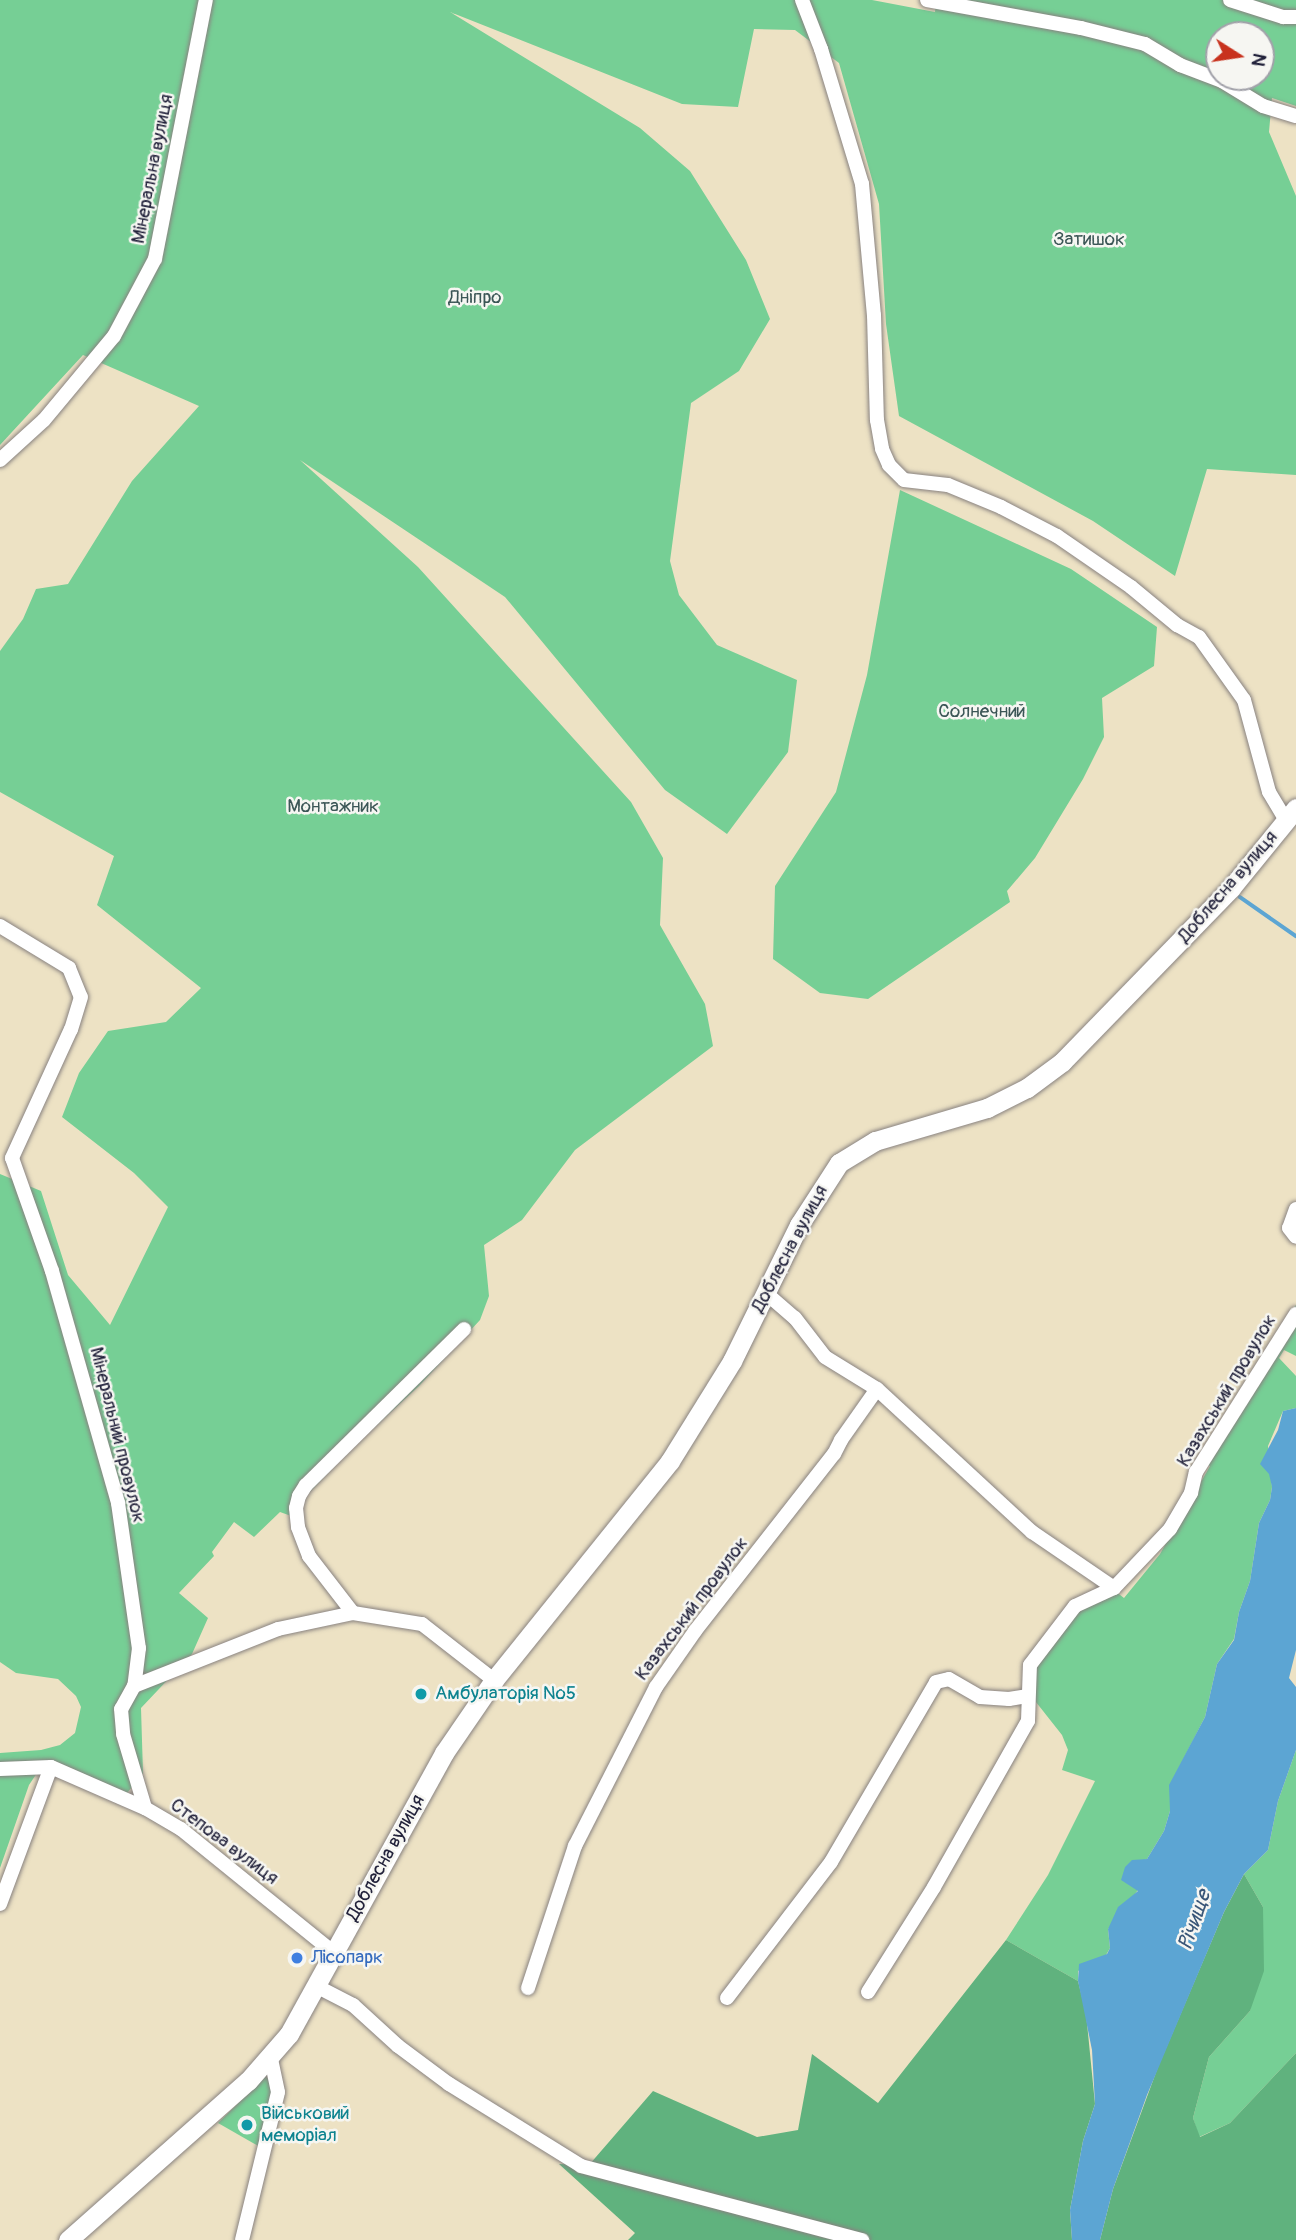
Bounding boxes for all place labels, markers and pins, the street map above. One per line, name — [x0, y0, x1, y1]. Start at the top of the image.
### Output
place label: Амбулаторія №5 — [435, 1683, 576, 1705]
marker: Амбулаторія №5 — [413, 1686, 429, 1702]
place label: Лісопарк — [311, 1947, 383, 1969]
marker: Лісопарк — [289, 1950, 305, 1966]
place label: Військовий меморіал — [261, 2103, 350, 2147]
marker: Військовий меморіал — [239, 2117, 255, 2133]

